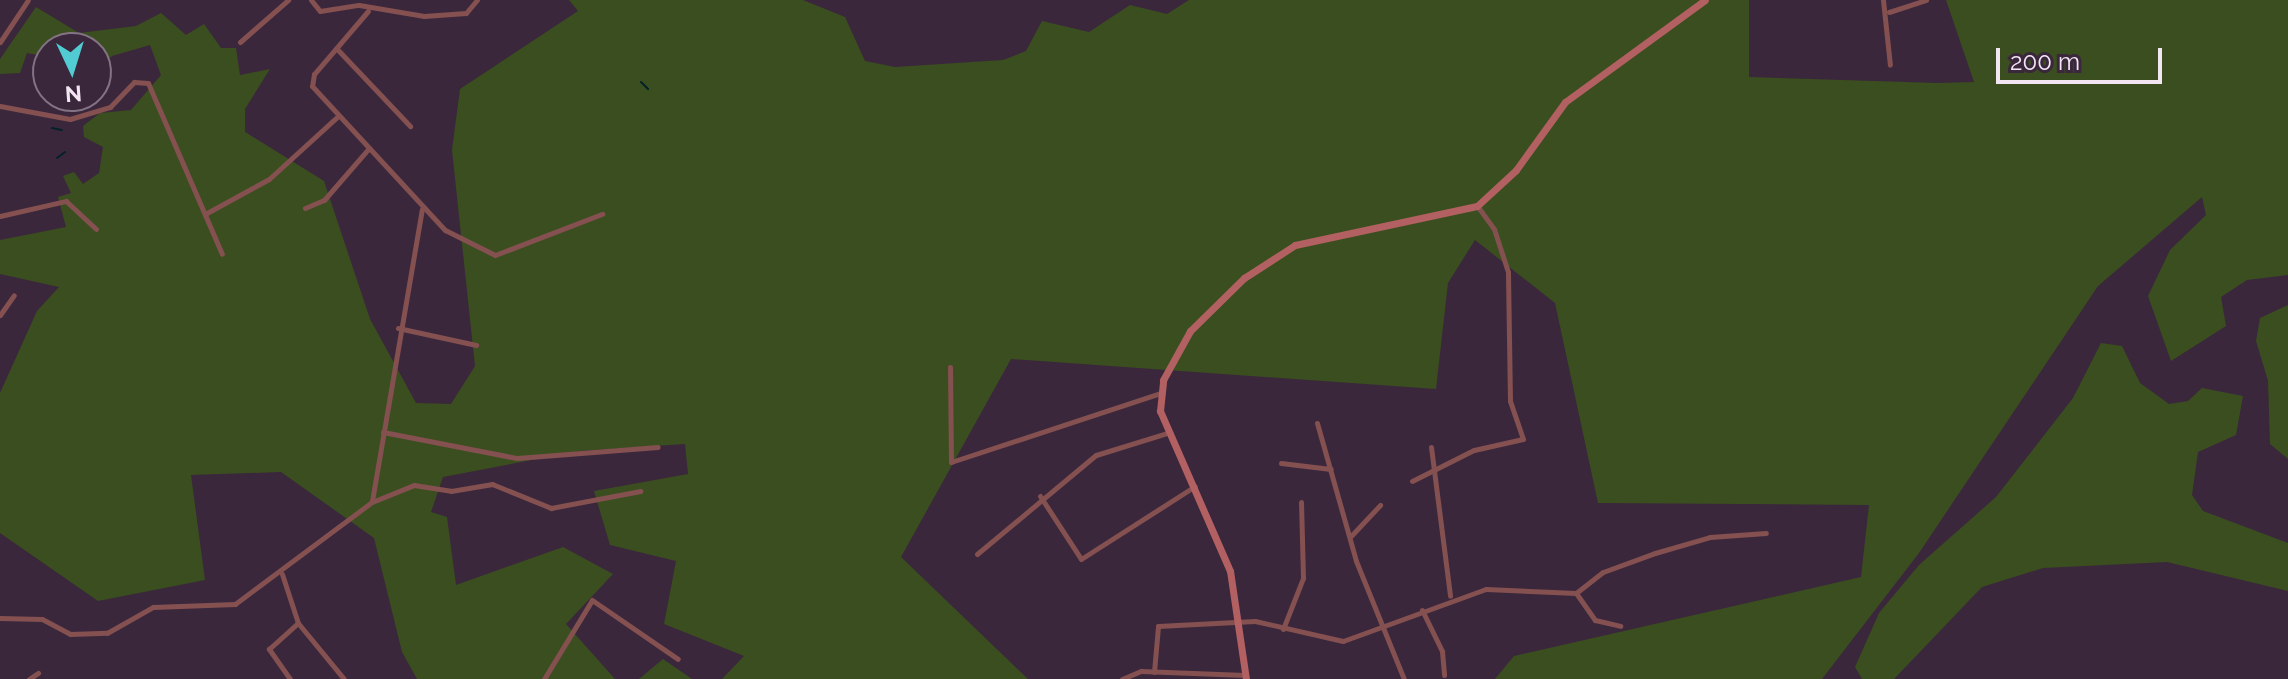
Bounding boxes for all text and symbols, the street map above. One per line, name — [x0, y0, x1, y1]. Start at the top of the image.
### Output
north arrow — [32, 32, 112, 112]
scale bar — [2000, 32, 2166, 82]
text: 200 m — [2010, 47, 2080, 76]
text: N — [64, 80, 83, 108]

